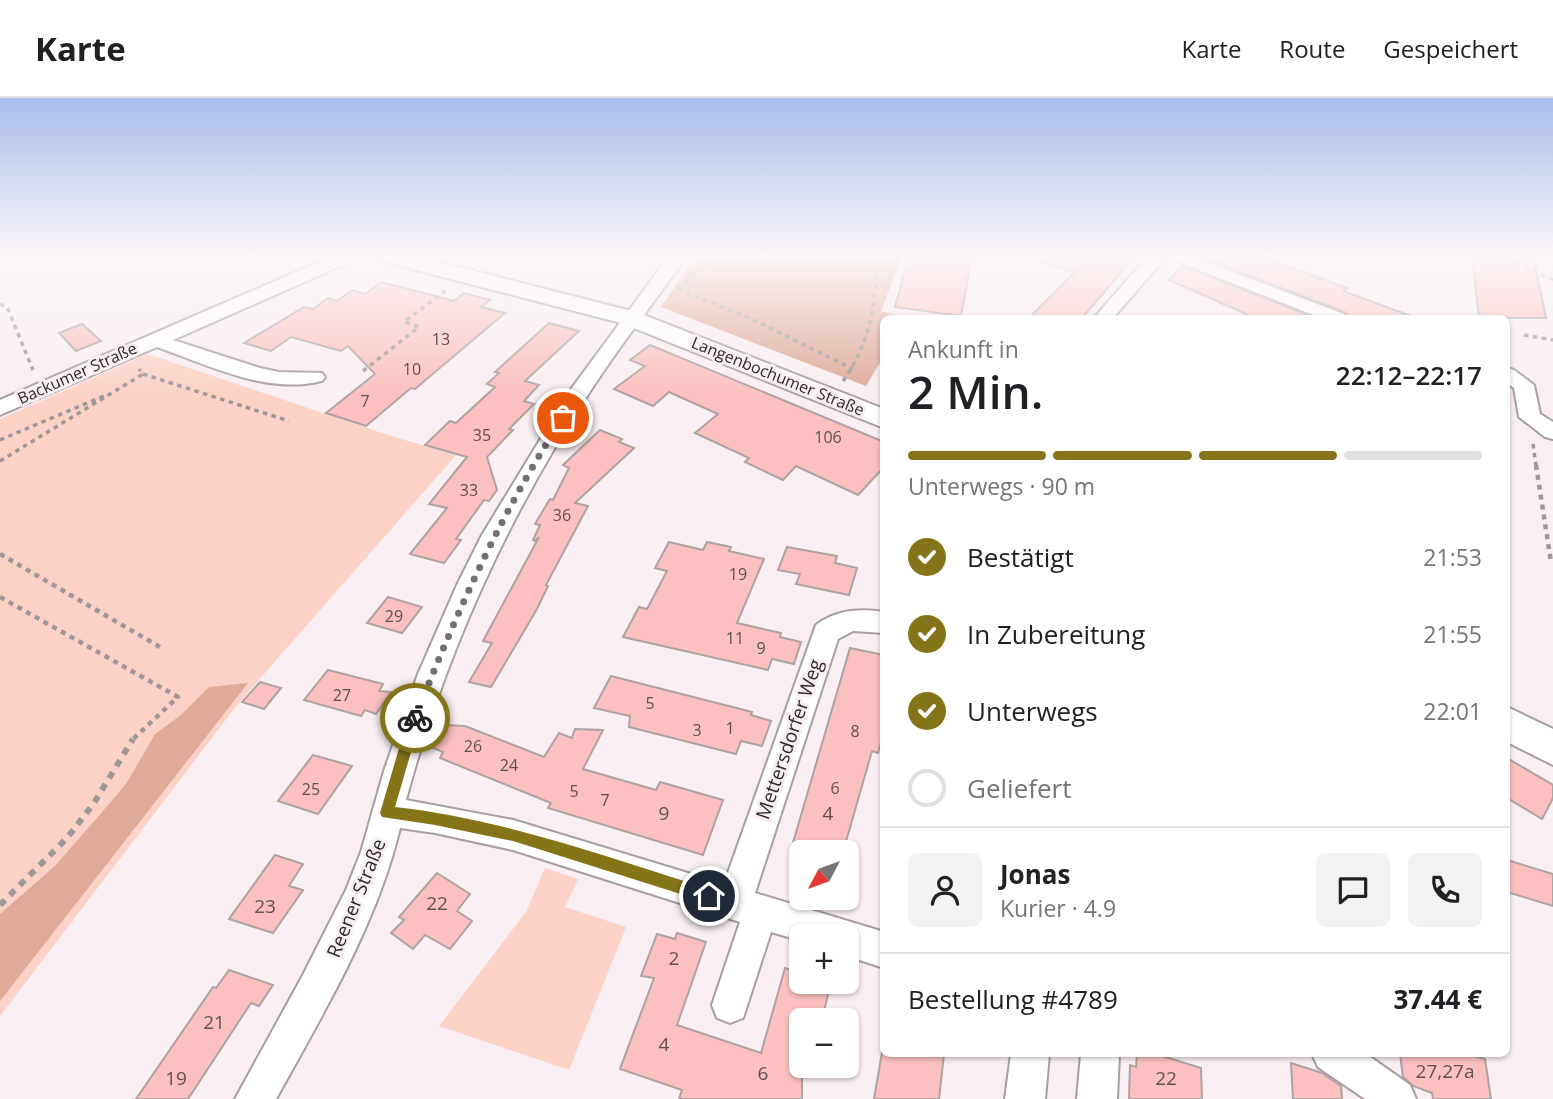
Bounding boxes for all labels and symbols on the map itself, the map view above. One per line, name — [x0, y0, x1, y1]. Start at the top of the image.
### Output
house number: 13 — [432, 328, 450, 350]
street label: Langenbochumer Straße — [688, 331, 868, 421]
street label: Backumer Straße — [14, 337, 140, 409]
house number: 10 — [403, 358, 421, 380]
pin — [533, 388, 593, 448]
house number: 7 — [360, 390, 370, 412]
house number: 35 — [473, 424, 491, 446]
house number: 106 — [814, 426, 842, 448]
house number: 33 — [460, 479, 478, 501]
house number: 36 — [553, 504, 571, 526]
house number: 19 — [729, 563, 747, 585]
house number: 29 — [385, 605, 403, 627]
house number: 11 — [726, 627, 744, 649]
house number: 9 — [756, 637, 766, 659]
street label: Mettersdorfer Weg — [749, 655, 829, 823]
courier — [380, 683, 450, 753]
house number: 27 — [333, 684, 351, 706]
house number: 5 — [645, 692, 655, 714]
house number: 1 — [725, 717, 735, 739]
house number: 3 — [692, 719, 702, 741]
house number: 8 — [850, 720, 860, 742]
house number: 26 — [464, 735, 482, 757]
house number: 24 — [500, 754, 518, 776]
house number: 6 — [830, 777, 840, 799]
house number: 25 — [302, 778, 320, 800]
house number: 5 — [569, 780, 579, 802]
house number: 7 — [600, 789, 610, 811]
house number: 9 — [659, 800, 669, 826]
house number: 4 — [823, 800, 834, 826]
street label: Reener Straße — [320, 835, 392, 961]
north arrow — [789, 840, 859, 910]
pin — [679, 866, 739, 926]
house number: 22 — [426, 890, 448, 916]
house number: 23 — [254, 893, 276, 919]
house number: 2 — [669, 945, 679, 971]
house number: 21 — [203, 1009, 225, 1035]
house number: 4 — [659, 1031, 670, 1057]
house number: 27,27a — [1416, 1058, 1474, 1084]
house number: 6 — [758, 1060, 768, 1086]
house number: 19 — [165, 1065, 187, 1091]
house number: 22 — [1155, 1065, 1177, 1091]

